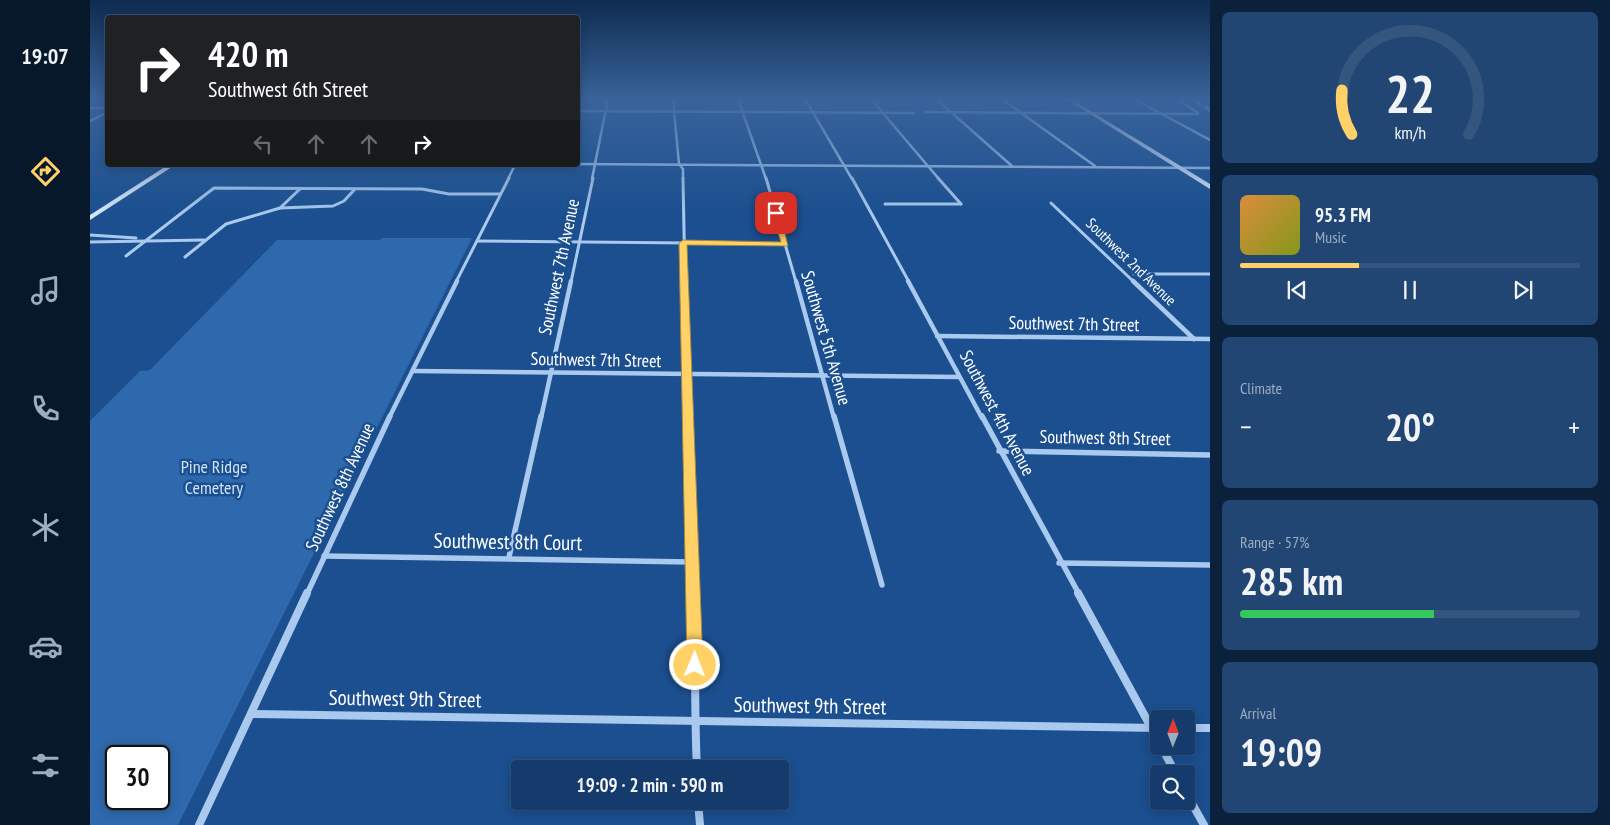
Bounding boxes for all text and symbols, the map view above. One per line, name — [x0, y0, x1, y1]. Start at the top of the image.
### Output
text: 420 m — [208, 31, 289, 77]
icon: right — [125, 35, 190, 100]
text: 19:07 — [21, 42, 69, 70]
text: 22 — [1385, 60, 1435, 127]
text: Southwest 6th Street — [208, 75, 368, 103]
text: km/h — [1394, 121, 1426, 144]
icon: left — [249, 130, 277, 158]
icon: ahead — [302, 130, 330, 158]
icon: ahead — [355, 130, 383, 158]
icon: right — [408, 130, 436, 158]
icon: directions — [28, 154, 63, 189]
pin — [755, 192, 797, 234]
street label: Southwest 7th Avenue — [533, 197, 584, 337]
icon: arrive — [762, 199, 790, 227]
text: 95.3 FM — [1315, 203, 1371, 227]
street label: Southwest 2nd Avenue — [1082, 214, 1180, 309]
text: Music — [1315, 227, 1347, 247]
street label: Southwest 5th Avenue — [796, 268, 857, 408]
icon: music — [28, 273, 63, 308]
icon: previous — [1283, 276, 1311, 304]
icon: pause — [1396, 276, 1424, 304]
icon: next — [1509, 276, 1537, 304]
street label: Southwest 7th Street — [1008, 311, 1140, 336]
street label: Southwest 4th Avenue — [955, 346, 1040, 479]
street label: Southwest 7th Street — [530, 347, 662, 372]
text: Climate — [1240, 378, 1282, 398]
icon: phone — [28, 391, 63, 426]
text: 20° — [1385, 402, 1435, 451]
text: − — [1240, 408, 1252, 445]
text: + — [1568, 408, 1580, 445]
street label: Southwest 8th Avenue — [300, 419, 379, 555]
street label: Southwest 8th Street — [1039, 425, 1171, 450]
park label: Pine Ridge Cemetery — [181, 455, 247, 499]
icon: climate — [28, 510, 63, 545]
street label: Southwest 8th Court — [434, 527, 583, 556]
text: Range · 57% — [1240, 532, 1309, 552]
text: 285 km — [1240, 556, 1343, 605]
icon: car — [28, 629, 63, 664]
position arrow — [668, 638, 720, 690]
street label: Southwest 9th Street — [328, 684, 482, 713]
street label: Southwest 9th Street — [733, 691, 887, 720]
text: Arrival — [1240, 703, 1276, 723]
north arrow — [1150, 710, 1195, 755]
map controls — [1150, 710, 1195, 810]
text: 19:09 — [1240, 727, 1322, 776]
speed limit sign: 30 — [105, 745, 170, 810]
icon: filters — [28, 748, 63, 783]
button: search — [1150, 765, 1195, 810]
text: 19:09 · 2 min · 590 m — [577, 773, 723, 797]

